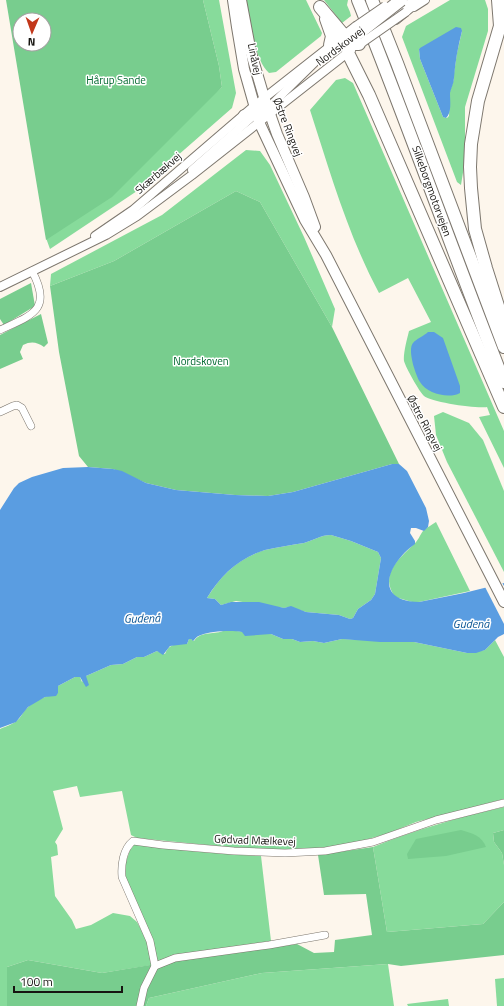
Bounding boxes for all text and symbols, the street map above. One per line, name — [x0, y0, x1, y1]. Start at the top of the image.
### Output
north arrow — [12, 12, 52, 52]
street label: Nordskovvej — [312, 22, 368, 70]
text: N — [28, 34, 36, 50]
street label: Linåvej — [244, 42, 266, 76]
park label: Hårup Sande — [86, 72, 146, 88]
street label: Østre Ringvej — [269, 95, 307, 159]
street label: Silkeborgmotorvejen — [408, 143, 456, 239]
street label: Skærbækvej — [131, 148, 185, 198]
park label: Nordskoven — [173, 353, 229, 369]
street label: Østre Ringvej — [403, 392, 447, 454]
water label: Gudenå — [124, 608, 161, 628]
water label: Gudenå — [453, 614, 490, 633]
street label: Gødvad Mælkevej — [214, 831, 296, 849]
scale bar — [14, 968, 122, 994]
text: 100 m — [20, 972, 53, 991]

